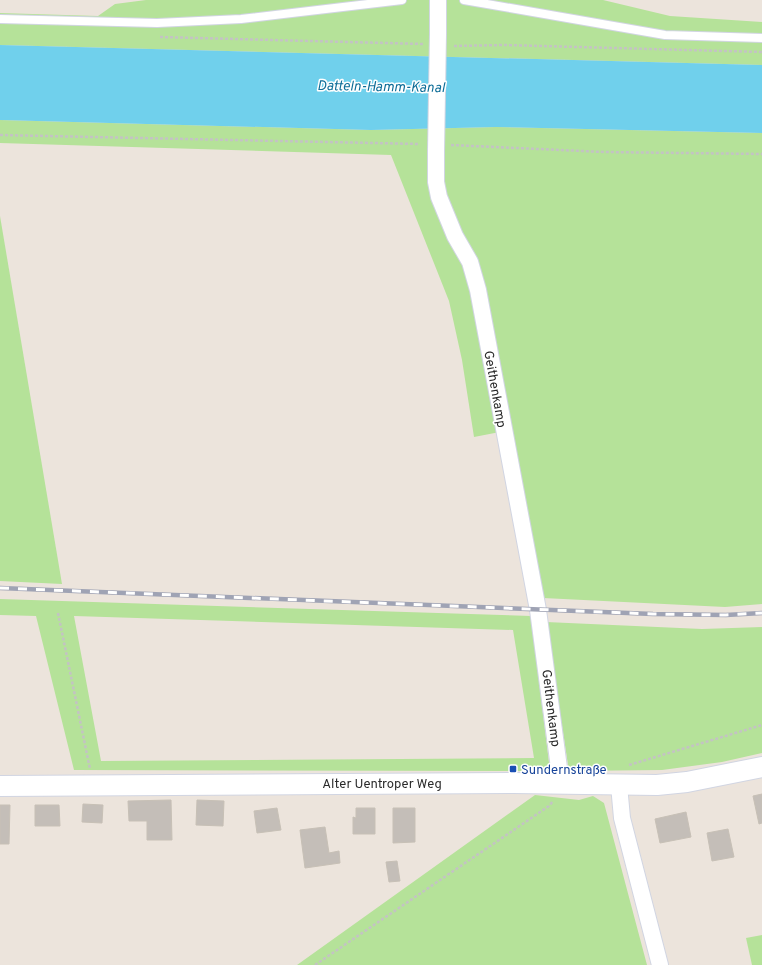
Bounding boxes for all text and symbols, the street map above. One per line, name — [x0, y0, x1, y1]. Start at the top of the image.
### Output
water label: Datteln-Hamm-Kanal — [317, 78, 446, 97]
street label: Geithenkamp — [479, 350, 509, 429]
street label: Geithenkamp — [537, 669, 563, 748]
place label: Sundernstraße — [521, 763, 607, 779]
marker: Sundernstraße — [508, 764, 518, 774]
street label: Alter Uentroper Weg — [322, 777, 442, 793]

